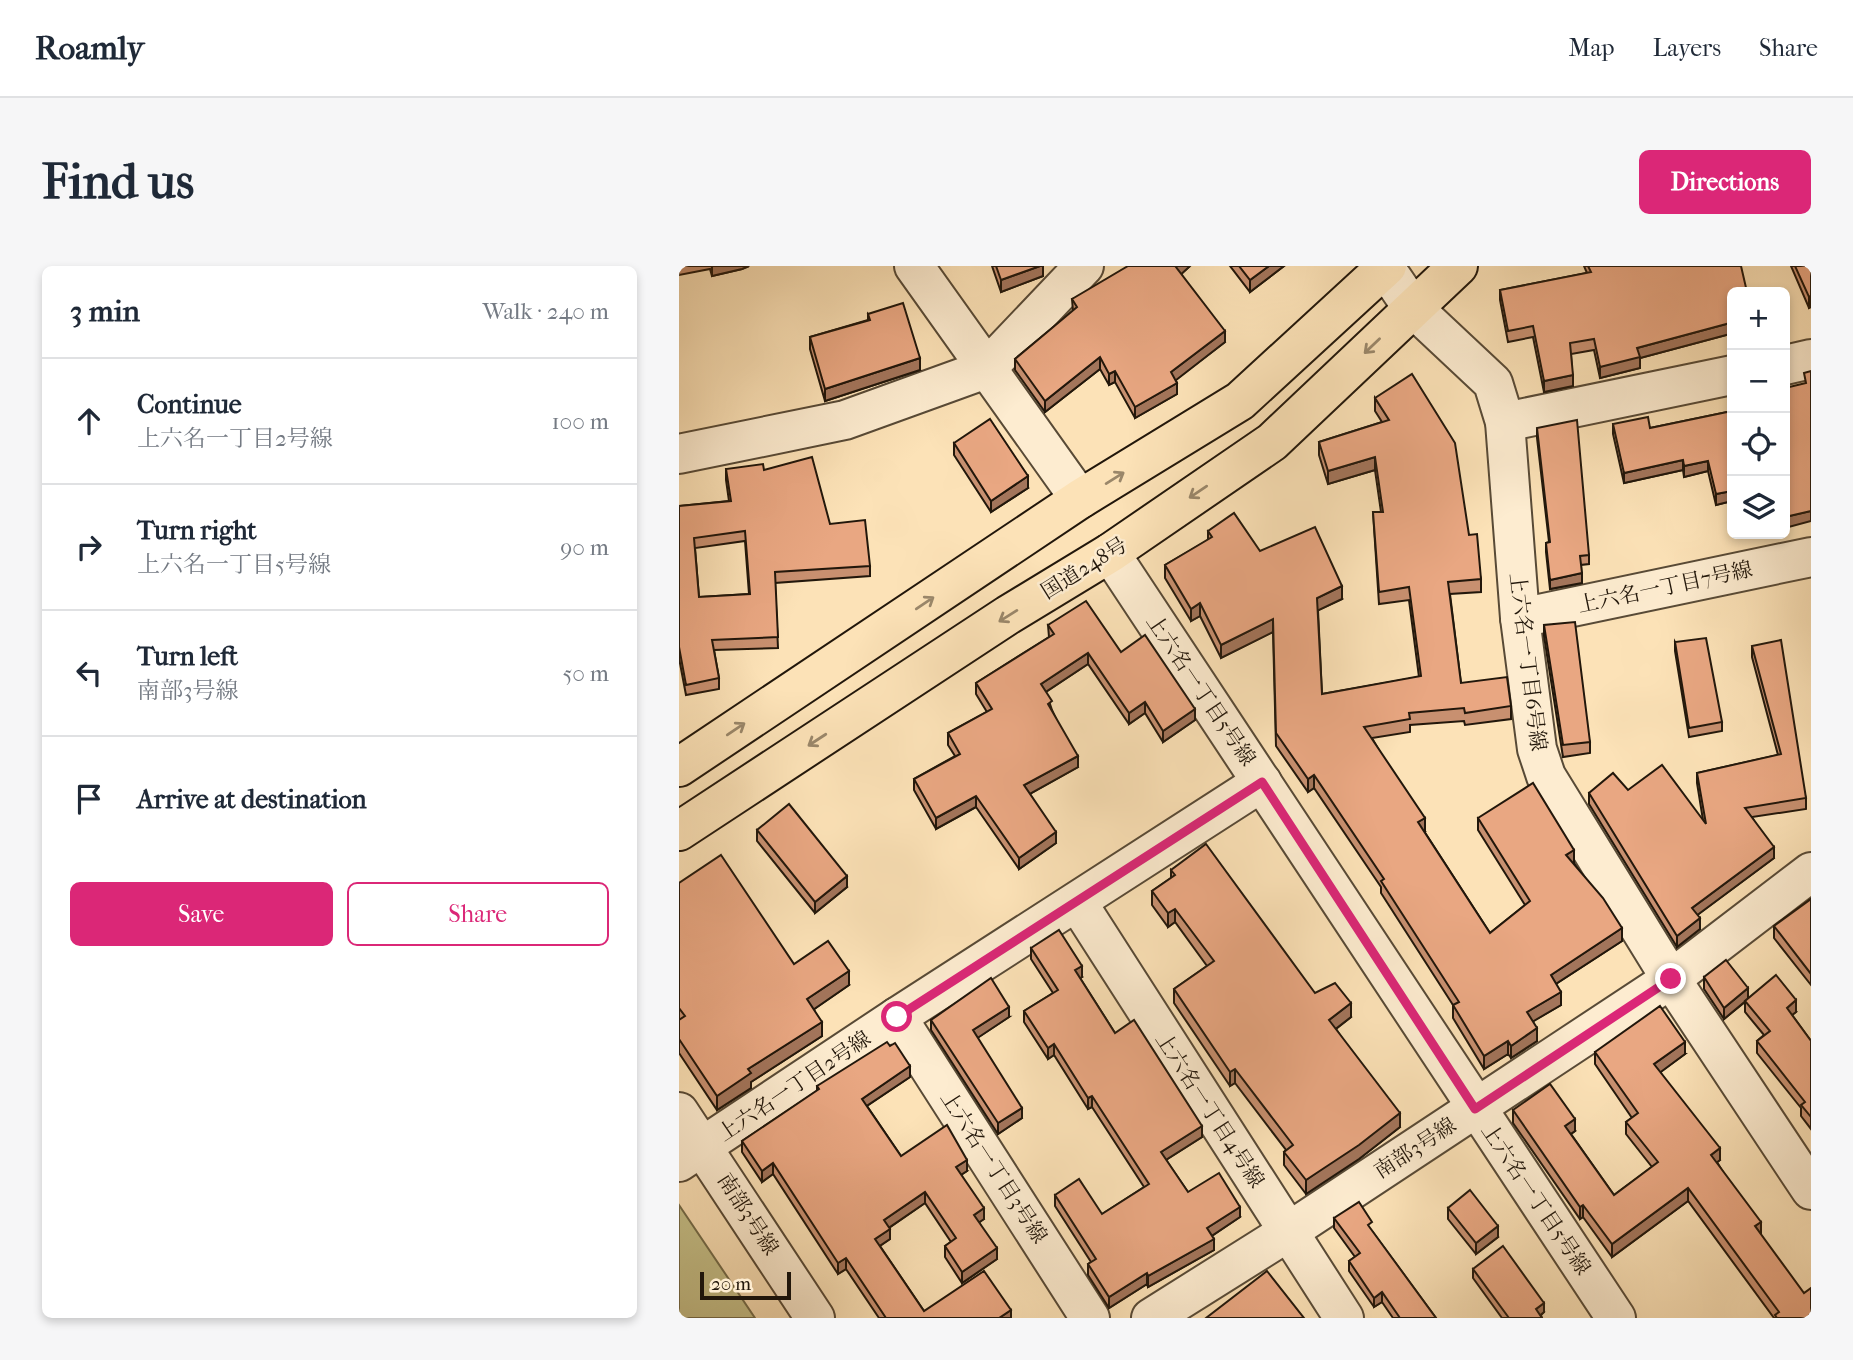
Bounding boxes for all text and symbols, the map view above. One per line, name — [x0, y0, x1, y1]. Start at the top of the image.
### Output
text: Roamly — [35, 29, 144, 68]
text: Map — [1569, 34, 1615, 62]
text: Layers — [1653, 34, 1721, 62]
text: Share — [1759, 34, 1818, 62]
button: Directions — [1639, 150, 1811, 214]
text: Find us — [42, 153, 194, 211]
map controls — [1727, 287, 1790, 539]
button: + — [1727, 287, 1790, 350]
text: 3 min — [70, 294, 140, 329]
text: Walk · 240 m — [482, 298, 609, 325]
one-way arrow — [1364, 337, 1381, 354]
button: − — [1727, 350, 1790, 413]
text: Continue — [137, 389, 242, 420]
icon: ahead — [70, 402, 108, 440]
text: 100 m — [551, 408, 609, 435]
button: locate — [1727, 413, 1790, 476]
text: 上六名一丁目2号線 — [137, 425, 333, 452]
one-way arrow — [1104, 470, 1124, 484]
button: layers — [1727, 476, 1790, 539]
one-way arrow — [1189, 485, 1209, 499]
text: Turn right — [137, 515, 257, 546]
icon: right — [70, 528, 108, 566]
street label: 国道248号 — [1037, 532, 1131, 604]
text: 90 m — [560, 534, 609, 561]
text: 上六名一丁目5号線 — [137, 551, 331, 578]
street label: 上六名一丁目7号線 — [1575, 557, 1755, 617]
street label: 上六名一丁目6号線 — [1505, 572, 1551, 752]
one-way arrow — [915, 596, 934, 610]
one-way arrow — [998, 609, 1018, 623]
street label: 上六名一丁目5号線 — [1142, 610, 1260, 770]
text: Turn left — [137, 641, 238, 672]
icon: left — [70, 654, 108, 692]
text: 50 m — [562, 660, 609, 687]
text: 南部3号線 — [137, 677, 238, 704]
one-way arrow — [726, 722, 745, 737]
one-way arrow — [808, 733, 827, 747]
icon: arrive — [70, 780, 108, 818]
text: Arrive at destination — [137, 784, 367, 815]
button: Save — [70, 882, 333, 946]
button: Share — [347, 882, 609, 946]
route end — [1655, 963, 1686, 994]
route start — [881, 1001, 912, 1032]
street label: 上六名一丁目2号線 — [713, 1026, 875, 1146]
street label: 上六名一丁目4号線 — [1151, 1028, 1269, 1192]
street label: 上六名一丁目3号線 — [936, 1086, 1052, 1248]
street label: 南部3号線 — [1370, 1113, 1460, 1183]
street label: 上六名一丁目5号線 — [1477, 1119, 1595, 1279]
street label: 南部3号線 — [713, 1169, 783, 1259]
scale bar — [700, 1269, 791, 1301]
text: 20 m — [711, 1273, 751, 1295]

